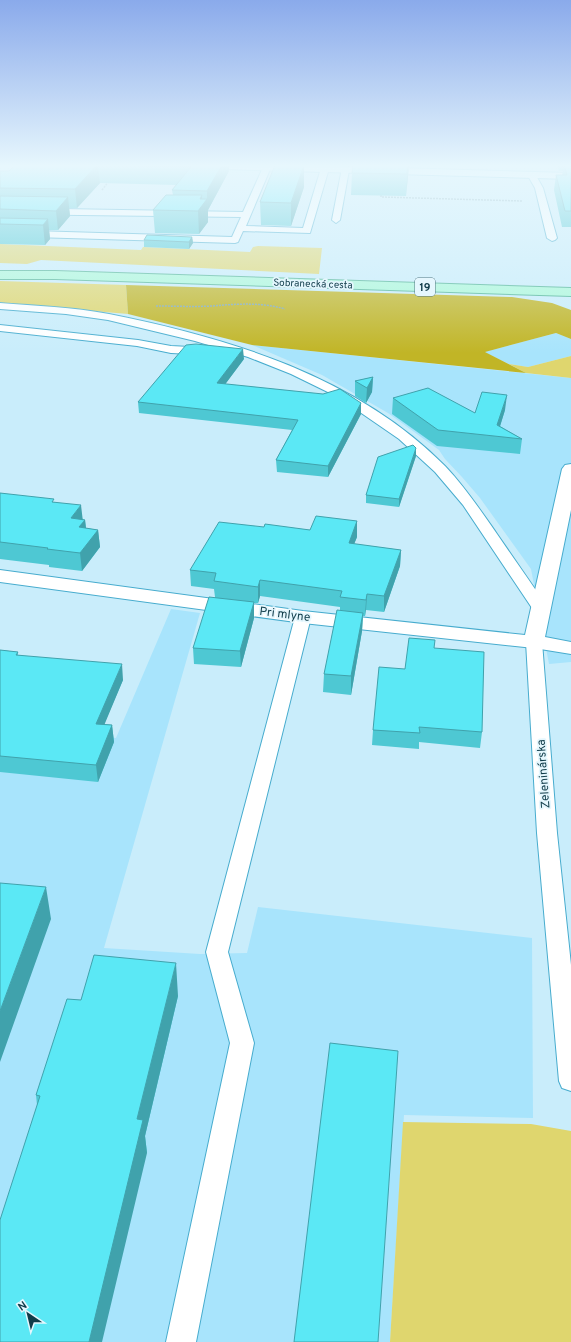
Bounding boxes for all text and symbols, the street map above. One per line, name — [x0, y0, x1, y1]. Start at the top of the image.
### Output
street label: Sobranecká cesta — [273, 277, 353, 292]
road number: 19 — [415, 278, 435, 296]
street label: Pri mlyne — [258, 604, 311, 626]
street label: Zeleninárska — [534, 739, 554, 809]
north arrow — [8, 1294, 48, 1334]
text: N — [16, 1299, 30, 1315]

